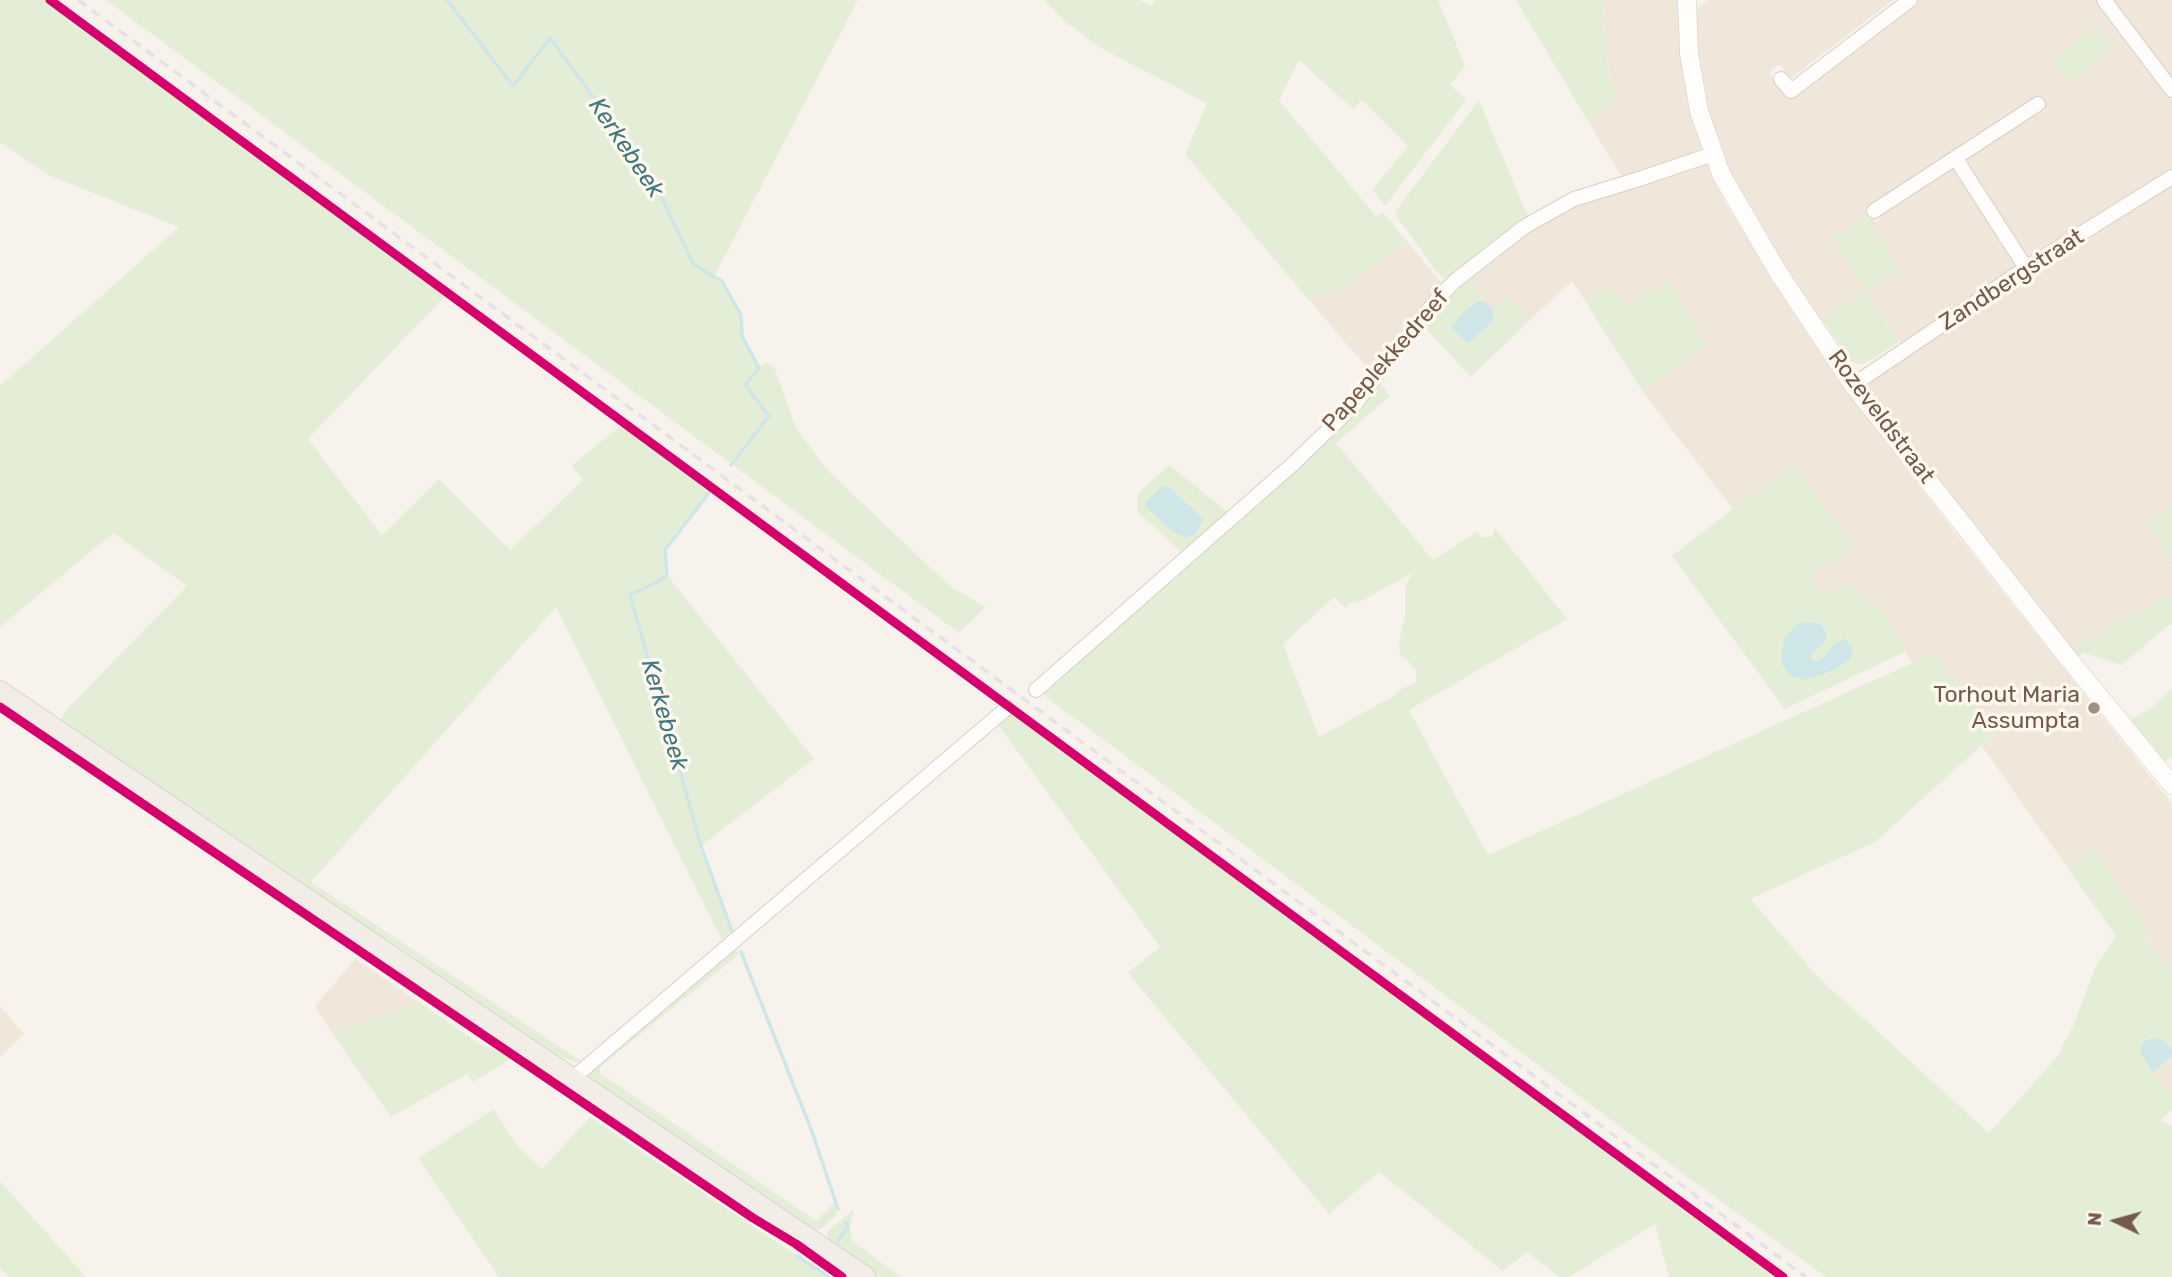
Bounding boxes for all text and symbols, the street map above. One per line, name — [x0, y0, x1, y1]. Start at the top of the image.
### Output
water label: Kerkebeek — [582, 92, 670, 204]
street label: Zandbergstraat — [1935, 223, 2089, 337]
street label: Papeplekkedreef — [1317, 284, 1455, 438]
street label: Rozeveldstraat — [1822, 345, 1940, 489]
water label: Kerkebeek — [634, 656, 694, 774]
place label: Torhout Maria Assumpta — [1933, 681, 2080, 735]
marker: Torhout Maria Assumpta — [2086, 700, 2102, 716]
north arrow — [2081, 1186, 2151, 1256]
text: N — [2083, 1211, 2107, 1227]

